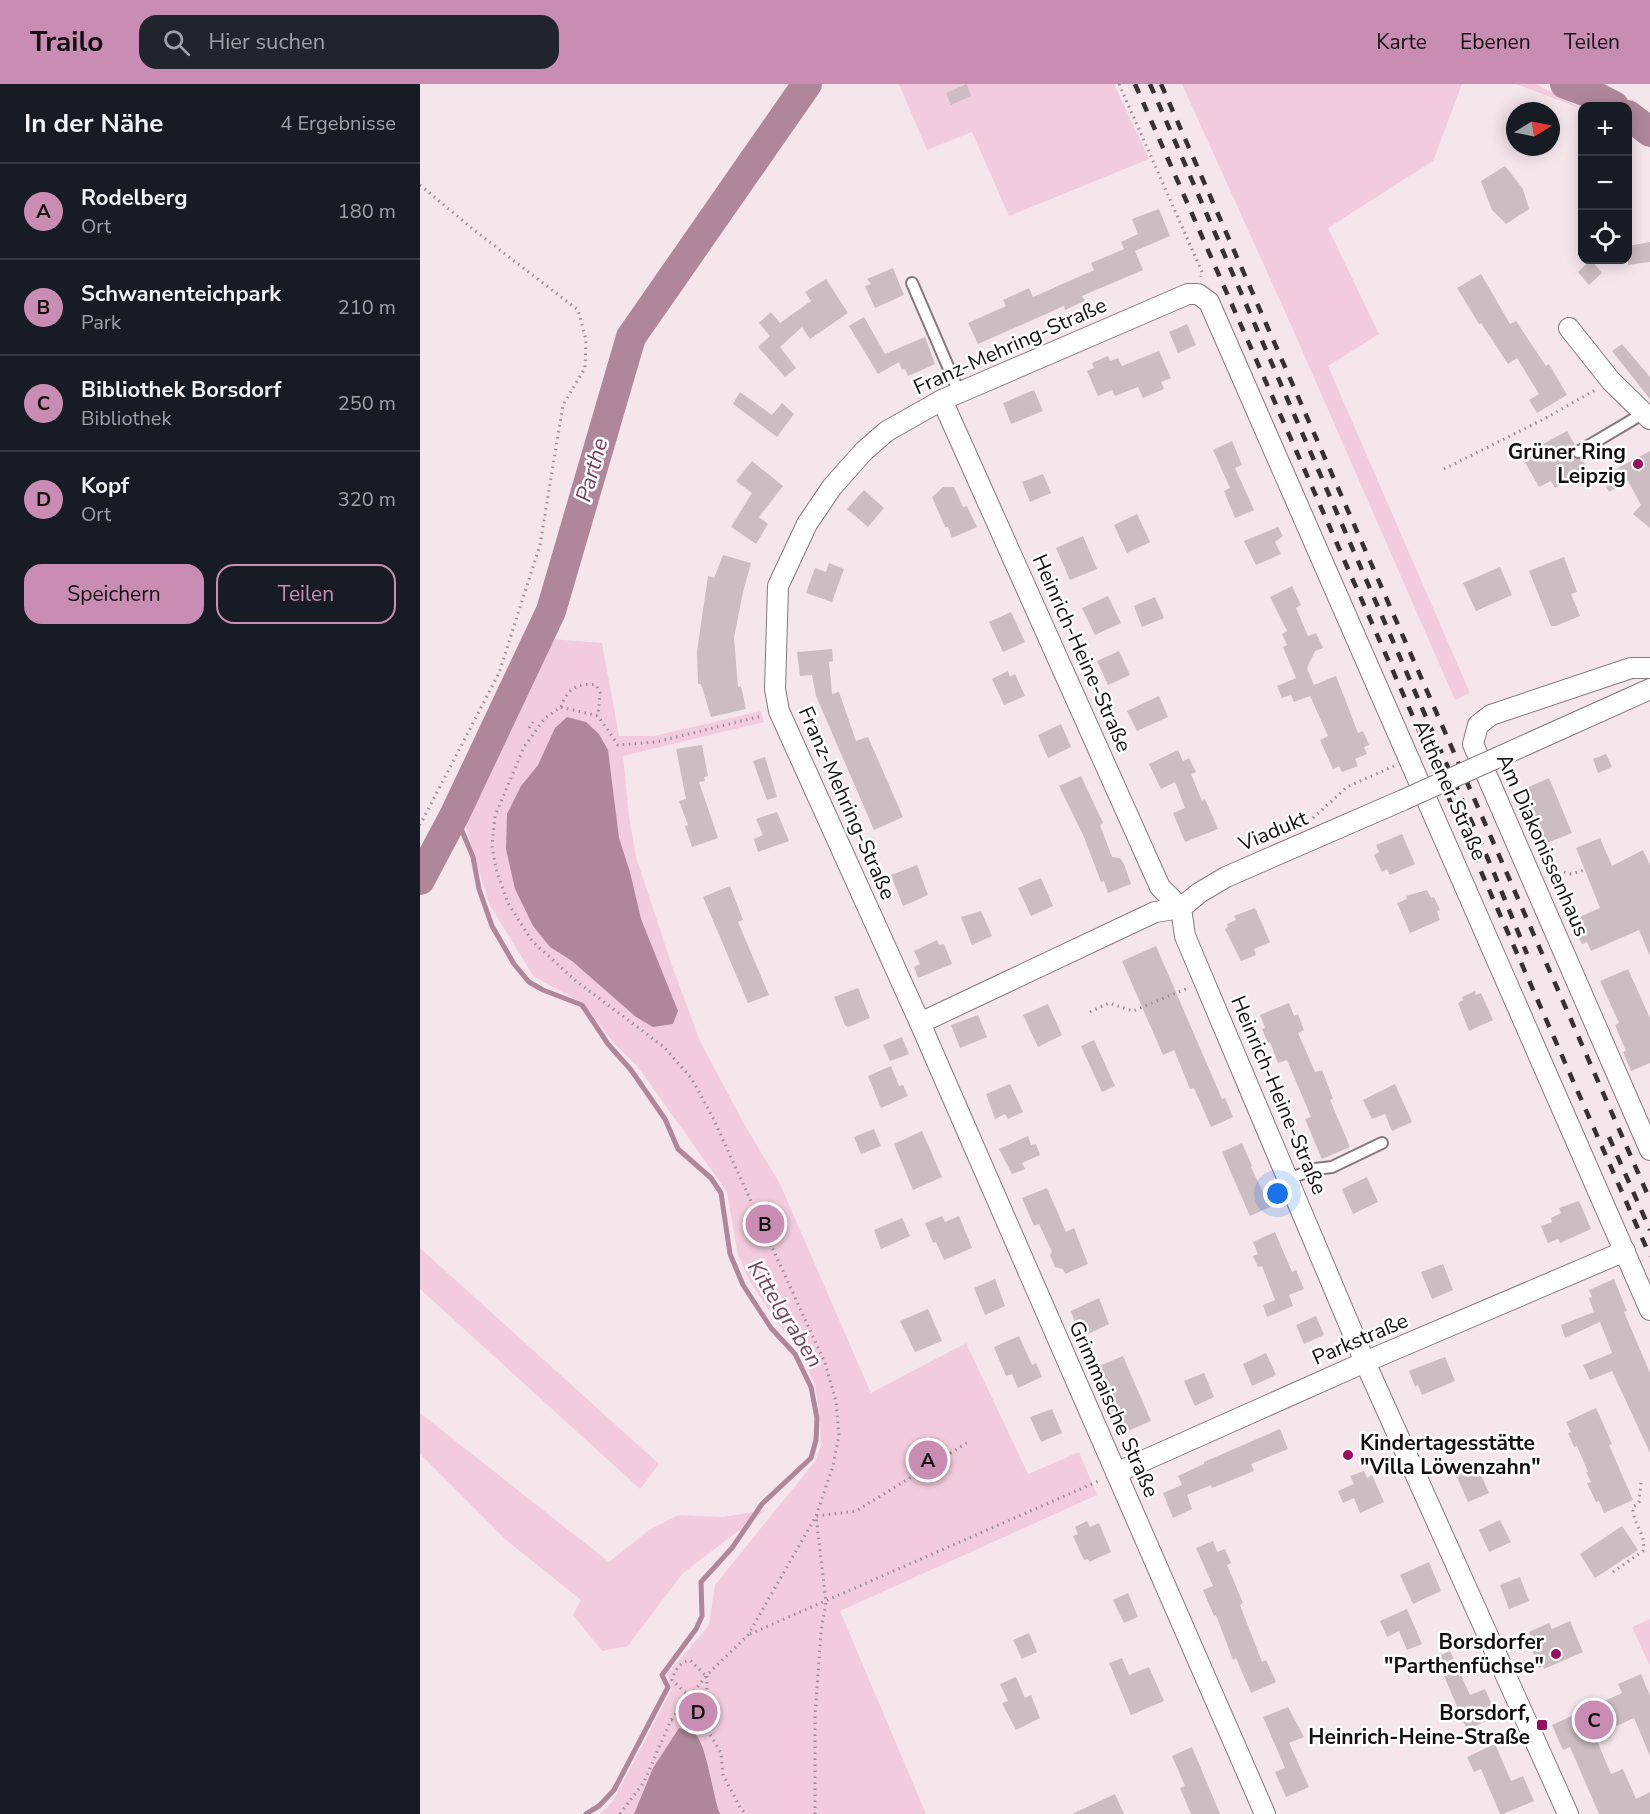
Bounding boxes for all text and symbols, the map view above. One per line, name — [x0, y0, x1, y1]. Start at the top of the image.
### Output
search box — [139, 15, 559, 69]
text: Trailo — [30, 23, 103, 61]
icon: search — [160, 26, 193, 59]
text: Hier suchen — [208, 27, 325, 57]
text: Karte — [1376, 28, 1427, 56]
text: Ebenen — [1460, 28, 1531, 56]
text: Teilen — [1564, 28, 1620, 56]
north arrow — [1506, 102, 1560, 156]
map controls — [1578, 102, 1632, 264]
button: + — [1578, 102, 1632, 156]
text: In der Nähe — [24, 106, 163, 141]
text: 4 Ergebnisse — [280, 110, 396, 137]
button: − — [1578, 156, 1632, 210]
text: Rodelberg — [81, 183, 187, 213]
text: A — [36, 198, 51, 225]
text: 180 m — [338, 198, 396, 225]
button: locate — [1578, 210, 1632, 264]
text: Ort — [81, 213, 111, 240]
text: Schwanenteichpark — [81, 279, 281, 309]
street label: Franz-Mehring-Straße — [909, 291, 1111, 401]
text: B — [37, 294, 50, 321]
text: 210 m — [338, 294, 396, 321]
text: Park — [81, 309, 121, 336]
text: Bibliothek Borsdorf — [81, 375, 281, 405]
text: C — [37, 390, 50, 417]
text: 250 m — [338, 390, 396, 417]
text: Bibliothek — [81, 405, 171, 432]
water label: Parthe — [569, 434, 616, 506]
place label: Grüner Ring Leipzig — [1508, 438, 1626, 490]
marker: Grüner Ring Leipzig — [1631, 457, 1645, 471]
text: Kopf — [81, 471, 129, 501]
text: D — [36, 486, 51, 513]
text: 320 m — [338, 486, 396, 513]
text: Ort — [81, 501, 111, 528]
street label: Heinrich-Heine-Straße — [1026, 550, 1138, 756]
button: Speichern — [24, 564, 204, 624]
button: Teilen — [216, 564, 396, 624]
street label: Franz-Mehring-Straße — [792, 702, 902, 904]
street label: Althener Straße — [1407, 715, 1493, 865]
street label: Am Diakonissenhaus — [1490, 749, 1596, 941]
street label: Viadukt — [1233, 804, 1312, 858]
street label: Heinrich-Heine-Straße — [1224, 991, 1334, 1199]
your location — [1263, 1179, 1292, 1208]
pin: B — [746, 1202, 784, 1246]
water label: Kittelgraben — [740, 1255, 830, 1373]
street label: Parkstraße — [1308, 1306, 1412, 1372]
street label: Grimmaische Straße — [1062, 1316, 1166, 1502]
place label: Kindertagesstätte "Villa Löwenzahn" — [1360, 1429, 1541, 1481]
pin: A — [908, 1438, 948, 1482]
marker: Kindertagesstätte "Villa Löwenzahn" — [1341, 1448, 1355, 1462]
place label: Borsdorfer "Parthenfüchse" — [1384, 1628, 1545, 1680]
marker: Borsdorfer "Parthenfüchse" — [1549, 1647, 1563, 1661]
pin: D — [678, 1690, 718, 1734]
pin: C — [1574, 1698, 1614, 1742]
place label: Borsdorf, Heinrich-Heine-Straße — [1308, 1699, 1530, 1751]
marker: Borsdorf, Heinrich-Heine-Straße — [1535, 1718, 1549, 1732]

